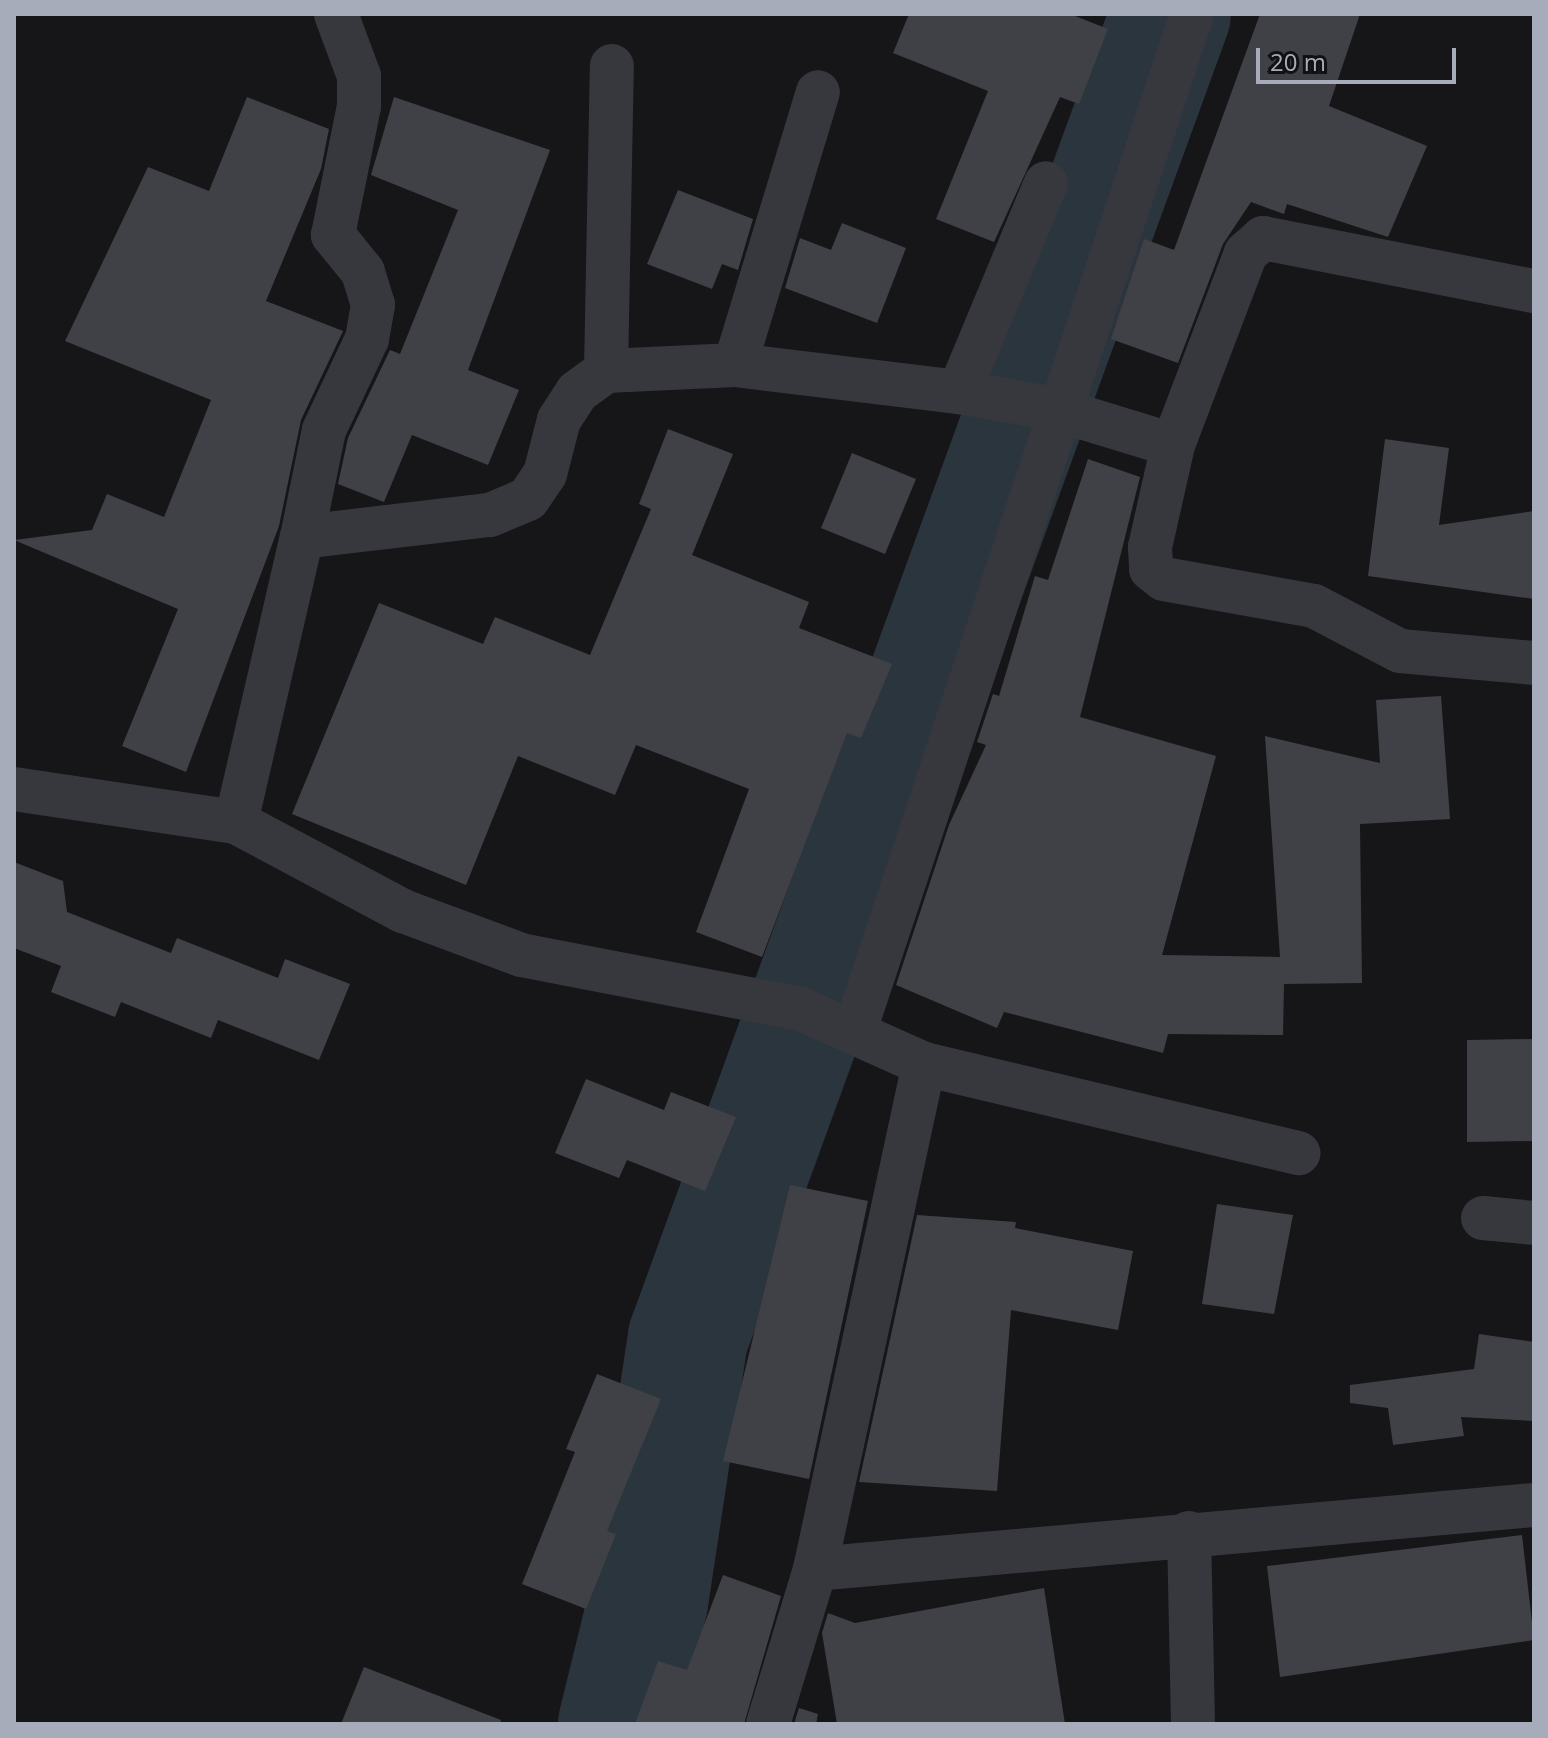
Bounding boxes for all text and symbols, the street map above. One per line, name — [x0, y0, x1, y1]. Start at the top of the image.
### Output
scale bar — [1260, 32, 1460, 82]
text: 20 m — [1270, 45, 1326, 78]

